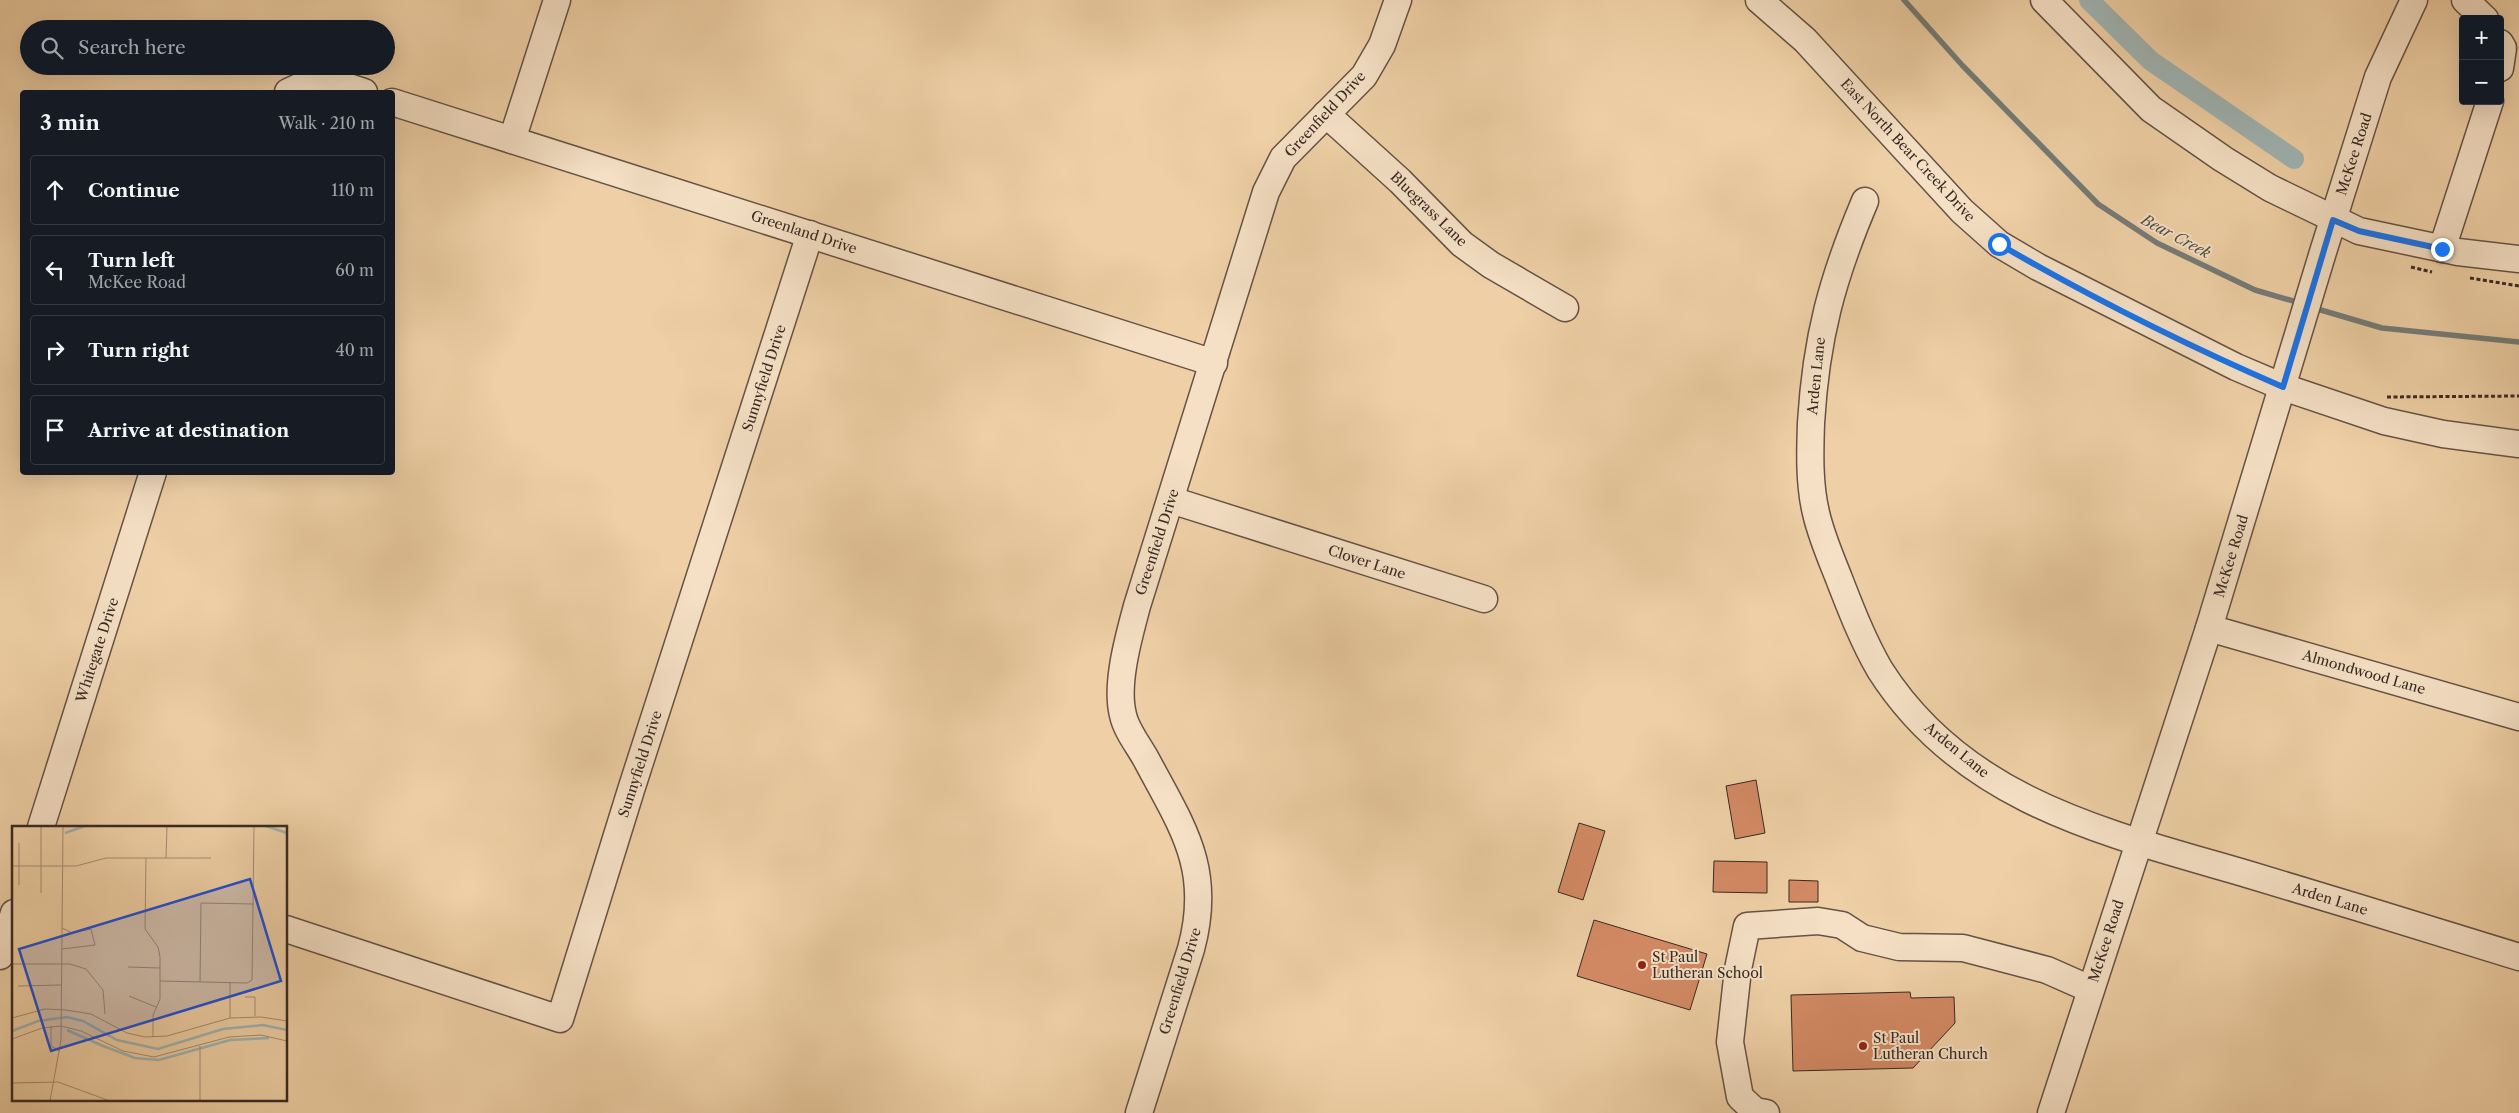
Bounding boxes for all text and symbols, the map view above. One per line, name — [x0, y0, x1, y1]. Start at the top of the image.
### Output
map controls — [2459, 15, 2504, 105]
button: + — [2459, 15, 2504, 60]
search box — [20, 20, 395, 75]
icon: search — [38, 34, 66, 62]
text: Search here — [78, 36, 186, 59]
button: − — [2459, 60, 2504, 105]
street label: Greenfield Drive — [1281, 67, 1370, 161]
street label: East North Bear Creek Drive — [1837, 75, 1979, 225]
text: 3 min — [40, 110, 100, 135]
street label: McKee Road — [2332, 110, 2376, 198]
text: Walk · 210 m — [279, 113, 375, 133]
street label: Bluegrass Lane — [1387, 168, 1471, 250]
icon: ahead — [41, 176, 69, 204]
text: Continue — [88, 179, 180, 202]
text: 110 m — [331, 180, 374, 200]
street label: Greenland Drive — [749, 206, 859, 258]
water label: Bear Creek — [2137, 209, 2214, 262]
route start — [1988, 233, 2011, 256]
route end — [2431, 238, 2454, 261]
text: Turn left — [88, 249, 175, 272]
icon: left — [41, 256, 69, 284]
text: 60 m — [335, 260, 374, 280]
text: McKee Road — [88, 272, 186, 292]
street label: Sunnyfield Drive — [738, 322, 790, 434]
icon: right — [41, 336, 69, 364]
street label: Arden Lane — [1803, 336, 1829, 417]
text: Turn right — [88, 339, 189, 362]
text: 40 m — [335, 340, 374, 360]
icon: arrive — [41, 416, 69, 444]
text: Arrive at destination — [88, 419, 289, 442]
street label: Greenfield Drive — [1131, 486, 1183, 598]
street label: McKee Road — [2210, 512, 2252, 600]
street label: Clover Lane — [1326, 541, 1408, 583]
street label: Whitegate Drive — [71, 595, 122, 706]
street label: Almondwood Lane — [2299, 646, 2428, 698]
street label: Sunnyfield Drive — [614, 708, 666, 820]
street label: Arden Lane — [1920, 718, 1993, 782]
inset map — [12, 826, 288, 1100]
street label: Arden Lane — [2289, 879, 2370, 919]
street label: McKee Road — [2084, 897, 2128, 985]
street label: Greenfield Drive — [1155, 925, 1205, 1037]
place label: St Paul Lutheran School — [1652, 948, 1763, 982]
marker: St Paul Lutheran School — [1636, 959, 1648, 971]
place label: St Paul Lutheran Church — [1873, 1029, 1988, 1063]
marker: St Paul Lutheran Church — [1857, 1040, 1869, 1052]

